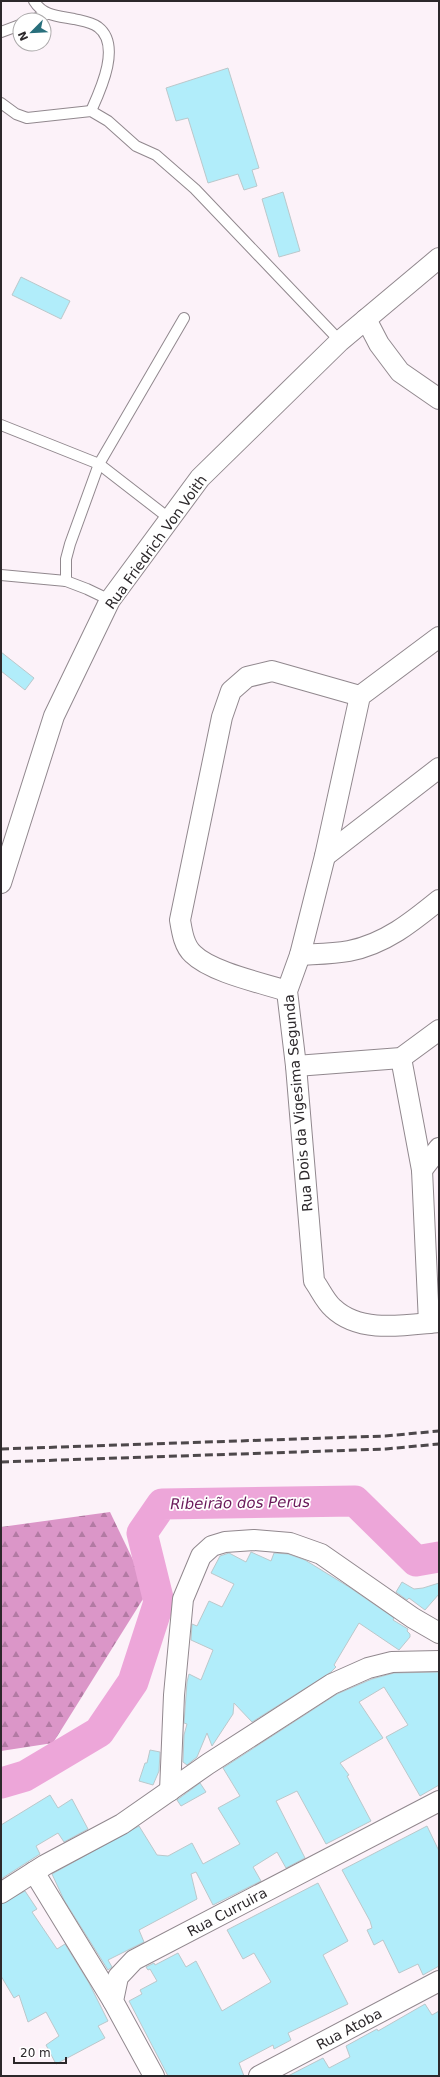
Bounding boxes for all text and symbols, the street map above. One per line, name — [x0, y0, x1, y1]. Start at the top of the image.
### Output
north arrow — [12, 12, 52, 52]
text: N — [16, 29, 31, 43]
street label: Rua Friedrich Von Voith — [102, 472, 210, 612]
street label: Rua Dois da Vigesima Segunda — [281, 994, 315, 1212]
water label: Ribeirão dos Perus — [170, 1493, 310, 1513]
street label: Rua Curruira — [184, 1884, 270, 1940]
street label: Rua Atoba — [314, 2005, 384, 2053]
scale bar — [14, 2039, 66, 2065]
text: 20 m — [20, 2046, 51, 2060]

